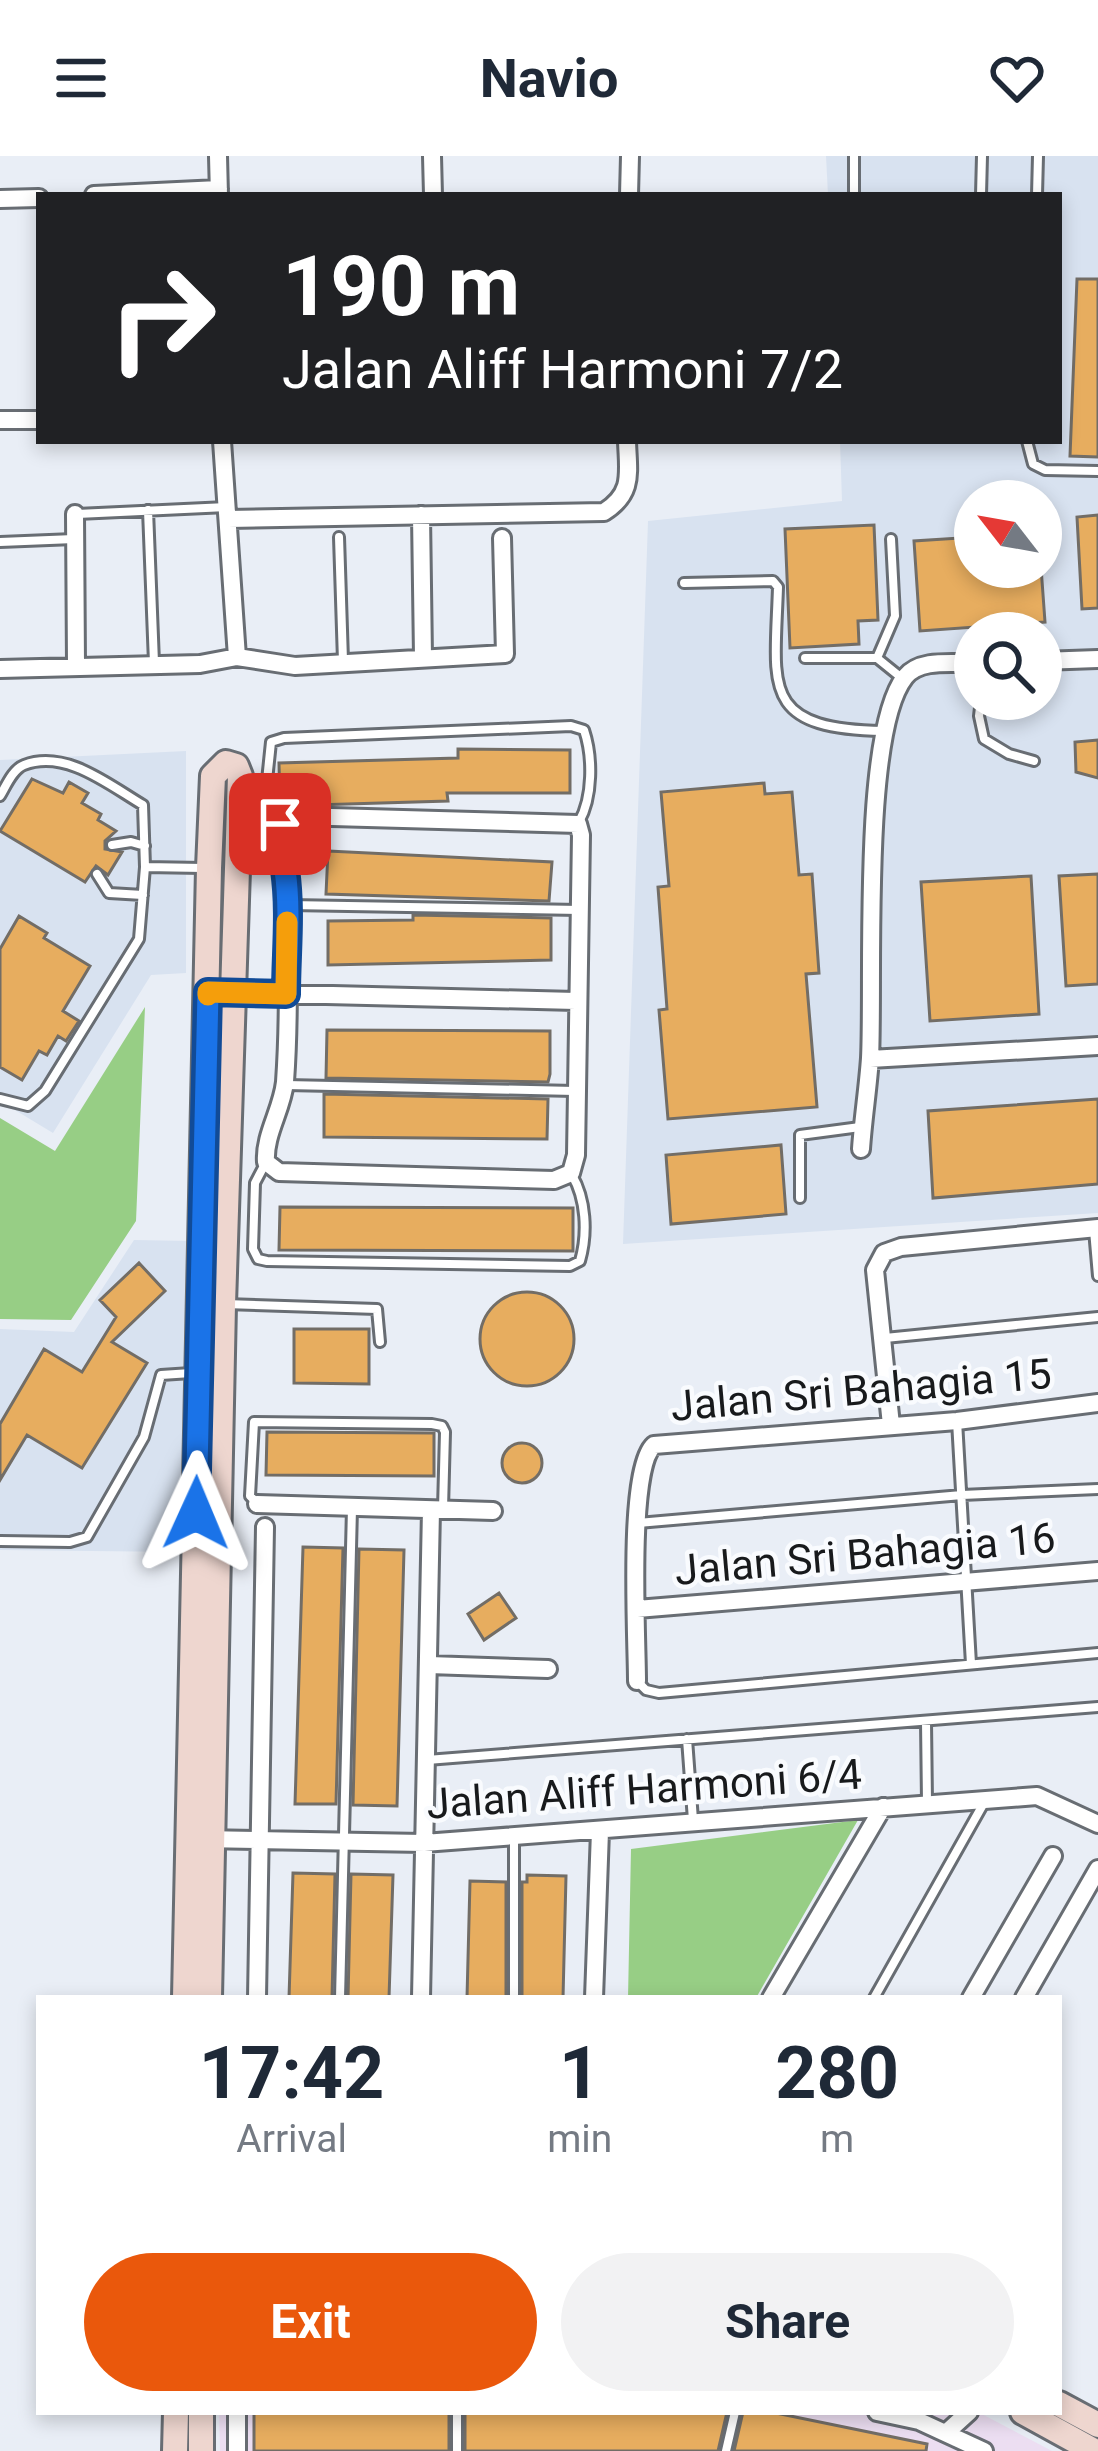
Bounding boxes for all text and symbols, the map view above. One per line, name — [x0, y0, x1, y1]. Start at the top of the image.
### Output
icon: menu — [48, 45, 114, 111]
icon: heart — [984, 45, 1050, 111]
text: Navio — [480, 47, 618, 110]
text: 190 m — [282, 237, 520, 336]
icon: right — [84, 240, 240, 396]
text: Jalan Aliff Harmoni 7/2 — [282, 338, 843, 401]
north arrow — [954, 480, 1062, 588]
map controls — [954, 480, 1062, 720]
button: search — [954, 612, 1062, 720]
pin — [229, 773, 331, 875]
icon: arrive — [247, 791, 313, 857]
street label: Jalan Sri Bahagia 15 — [669, 1349, 1053, 1431]
position arrow — [133, 1450, 259, 1576]
street label: Jalan Sri Bahagia 16 — [673, 1513, 1057, 1595]
street label: Jalan Aliff Harmoni 6/4 — [425, 1749, 863, 1829]
text: 17:42 — [199, 2031, 384, 2116]
text: 1 — [559, 2031, 600, 2116]
text: 280 — [775, 2031, 899, 2116]
text: Arrival — [236, 2116, 347, 2162]
text: min — [547, 2116, 612, 2162]
text: m — [820, 2116, 854, 2162]
button: Exit — [84, 2253, 537, 2391]
button: Share — [561, 2253, 1014, 2391]

